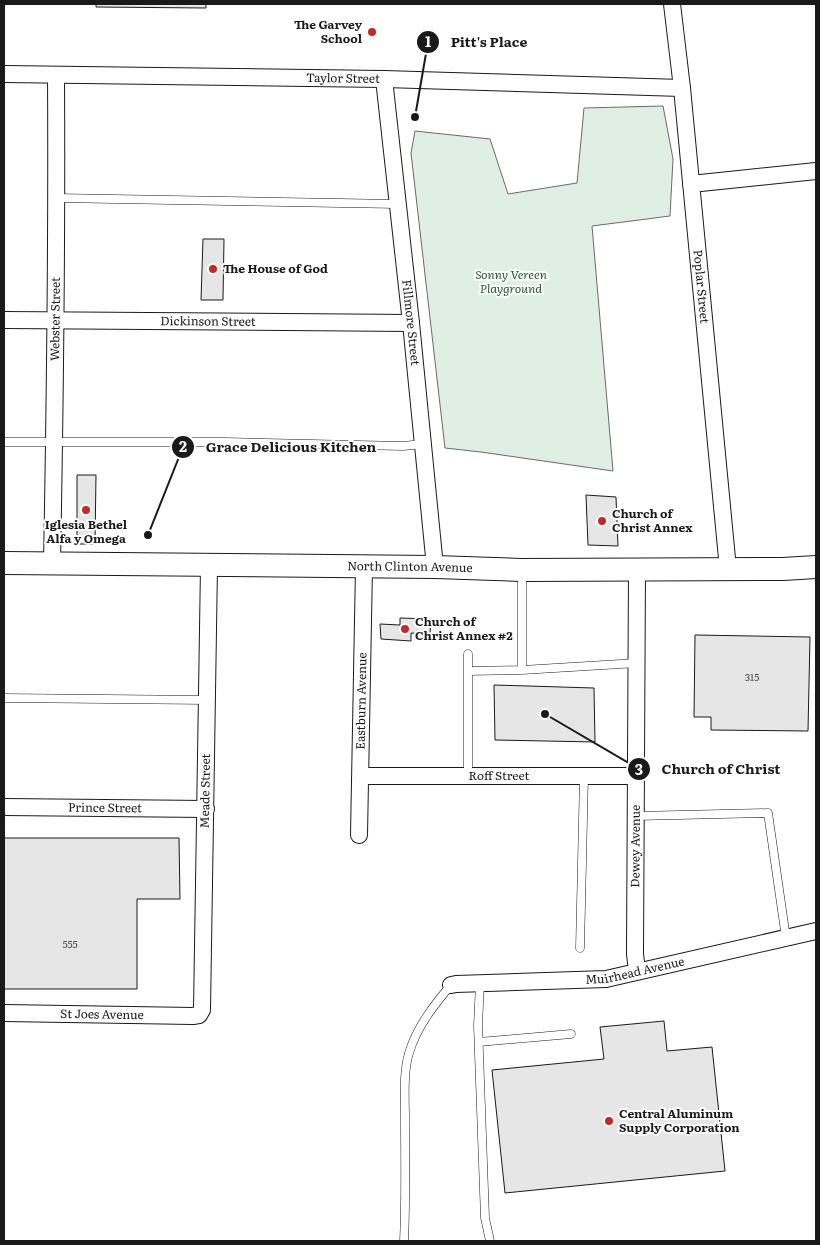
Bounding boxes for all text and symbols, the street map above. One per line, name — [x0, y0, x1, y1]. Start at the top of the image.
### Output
place label: The Garvey School — [294, 15, 363, 47]
marker: The Garvey School — [366, 26, 378, 38]
callout: Pitt's Place — [416, 27, 537, 56]
text: 1 — [425, 29, 431, 52]
text: Pitt's Place — [451, 31, 527, 51]
street label: Taylor Street — [306, 68, 380, 87]
street label: Poplar Street — [689, 249, 714, 324]
place label: The House of God — [223, 259, 328, 277]
marker: The House of God — [207, 263, 219, 275]
park label: Sonny Vereen Playground — [475, 265, 547, 297]
street label: Webster Street — [45, 277, 64, 361]
street label: Fillmore Street — [398, 278, 425, 366]
street label: Dickinson Street — [160, 311, 256, 330]
callout: Grace Delicious Kitchen — [171, 433, 386, 462]
text: 2 — [179, 434, 187, 457]
text: Grace Delicious Kitchen — [206, 436, 376, 456]
marker: Iglesia Bethel Alfa y Omega — [80, 504, 92, 516]
place label: Church of Christ Annex — [612, 504, 693, 536]
place label: Iglesia Bethel Alfa y Omega — [45, 515, 128, 547]
marker: Church of Christ Annex — [596, 515, 608, 527]
street label: North Clinton Avenue — [347, 556, 473, 576]
place label: Church of Christ Annex #2 — [415, 612, 513, 644]
marker: Church of Christ Annex #2 — [399, 623, 411, 635]
street label: Eastburn Avenue — [351, 652, 370, 750]
house number: 315 — [745, 669, 759, 684]
street label: Meade Street — [195, 753, 214, 828]
callout: Church of Christ — [627, 755, 790, 784]
text: 3 — [635, 757, 643, 780]
text: Church of Christ — [662, 758, 781, 778]
street label: Roff Street — [469, 766, 530, 784]
street label: Prince Street — [68, 798, 142, 816]
street label: Dewey Avenue — [625, 805, 644, 888]
house number: 555 — [62, 936, 78, 951]
street label: Muirhead Avenue — [585, 951, 686, 988]
street label: St Joes Avenue — [60, 1004, 144, 1023]
place label: Central Aluminum Supply Corporation — [619, 1104, 740, 1136]
marker: Central Aluminum Supply Corporation — [603, 1115, 615, 1127]

